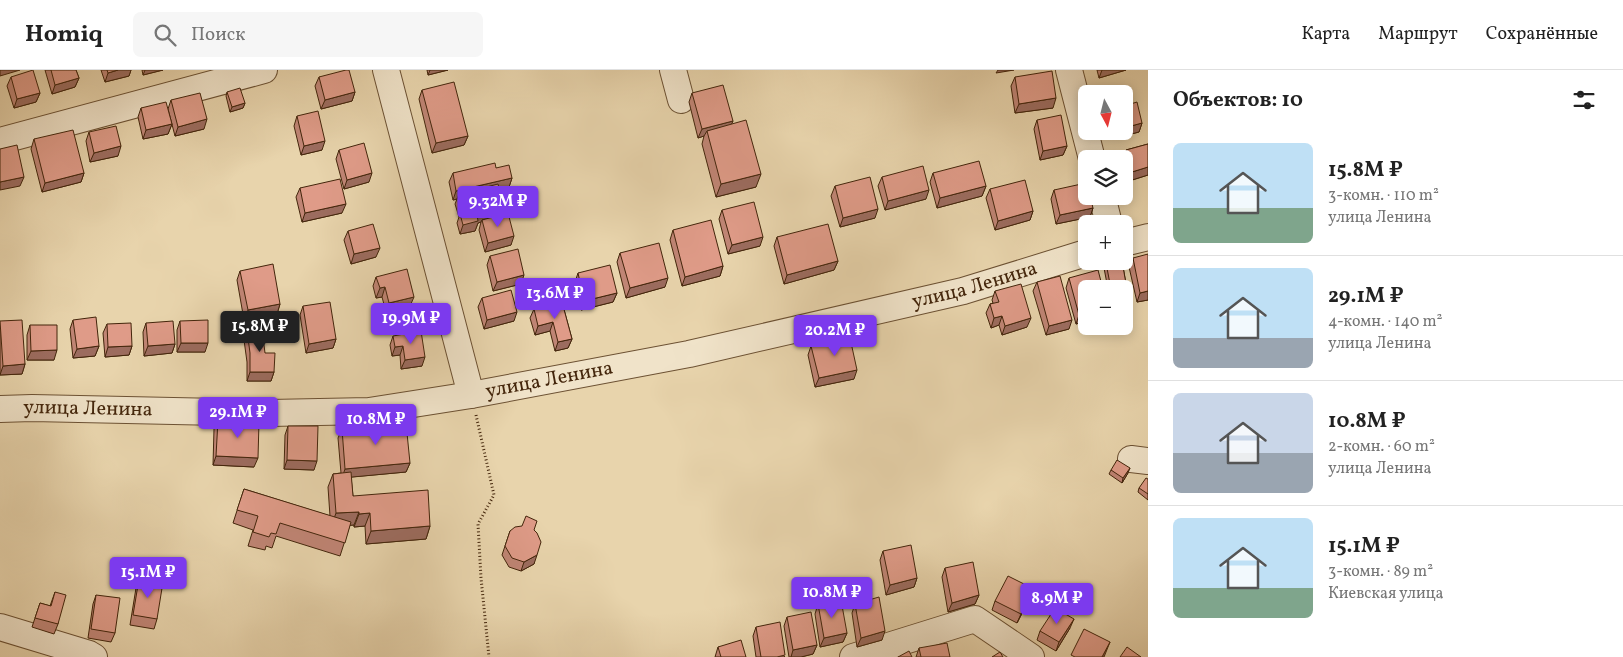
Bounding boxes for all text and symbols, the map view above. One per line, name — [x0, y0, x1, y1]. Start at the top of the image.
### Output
search box — [133, 12, 483, 57]
text: Homiq — [25, 18, 103, 52]
icon: search — [151, 21, 179, 49]
text: Поиск — [191, 22, 245, 48]
text: Карта — [1301, 22, 1350, 47]
text: Маршрут — [1378, 22, 1458, 47]
text: Сохранённые — [1486, 22, 1598, 47]
north arrow — [1078, 85, 1132, 140]
map controls — [1078, 85, 1133, 335]
text: Объектов: 10 — [1173, 86, 1303, 115]
icon: filters — [1570, 86, 1598, 114]
button: layers — [1078, 150, 1133, 205]
text: 15.8M ₽ — [1328, 156, 1403, 185]
icon: home — [1213, 163, 1273, 223]
text: 3-комн. · 110 m² — [1328, 185, 1439, 207]
pin: 9.32M ₽ — [452, 186, 544, 228]
text: 9.32M ₽ — [468, 191, 528, 213]
text: улица Ленина — [1328, 207, 1431, 229]
button: + — [1078, 215, 1133, 270]
street label: улица Ленина — [909, 255, 1041, 316]
pin: 13.6M ₽ — [509, 278, 601, 320]
button: − — [1078, 280, 1133, 335]
text: 29.1M ₽ — [1328, 282, 1404, 311]
text: 13.6M ₽ — [526, 283, 584, 305]
icon: home — [1213, 288, 1273, 348]
pin: 19.9M ₽ — [365, 302, 457, 345]
text: 19.9M ₽ — [382, 308, 440, 330]
pin: 15.8M ₽ — [214, 310, 306, 353]
text: 4-комн. · 140 m² — [1328, 311, 1443, 333]
pin: 20.2M ₽ — [789, 314, 881, 357]
text: 15.8M ₽ — [231, 316, 289, 338]
text: 20.2M ₽ — [805, 320, 865, 342]
text: улица Ленина — [1328, 333, 1431, 355]
street label: улица Ленина — [483, 355, 615, 406]
street label: улица Ленина — [23, 394, 153, 425]
pin: 29.1M ₽ — [192, 396, 284, 439]
text: 29.1M ₽ — [209, 402, 267, 424]
pin: 10.8M ₽ — [330, 404, 422, 446]
text: 10.8M ₽ — [1328, 407, 1406, 436]
text: 10.8M ₽ — [346, 409, 406, 431]
icon: home — [1213, 413, 1273, 473]
text: 2-комн. · 60 m² — [1328, 436, 1435, 458]
text: улица Ленина — [1328, 458, 1431, 480]
text: 15.1M ₽ — [1328, 532, 1400, 561]
icon: home — [1213, 538, 1273, 598]
pin: 15.1M ₽ — [102, 556, 194, 599]
text: 3-комн. · 89 m² — [1328, 561, 1433, 583]
text: 15.1M ₽ — [121, 562, 175, 584]
pin: 10.8M ₽ — [786, 576, 878, 619]
text: 10.8M ₽ — [802, 582, 862, 604]
pin: 8.9M ₽ — [1016, 582, 1098, 625]
text: Киевская улица — [1328, 583, 1444, 605]
text: 8.9M ₽ — [1031, 588, 1083, 610]

